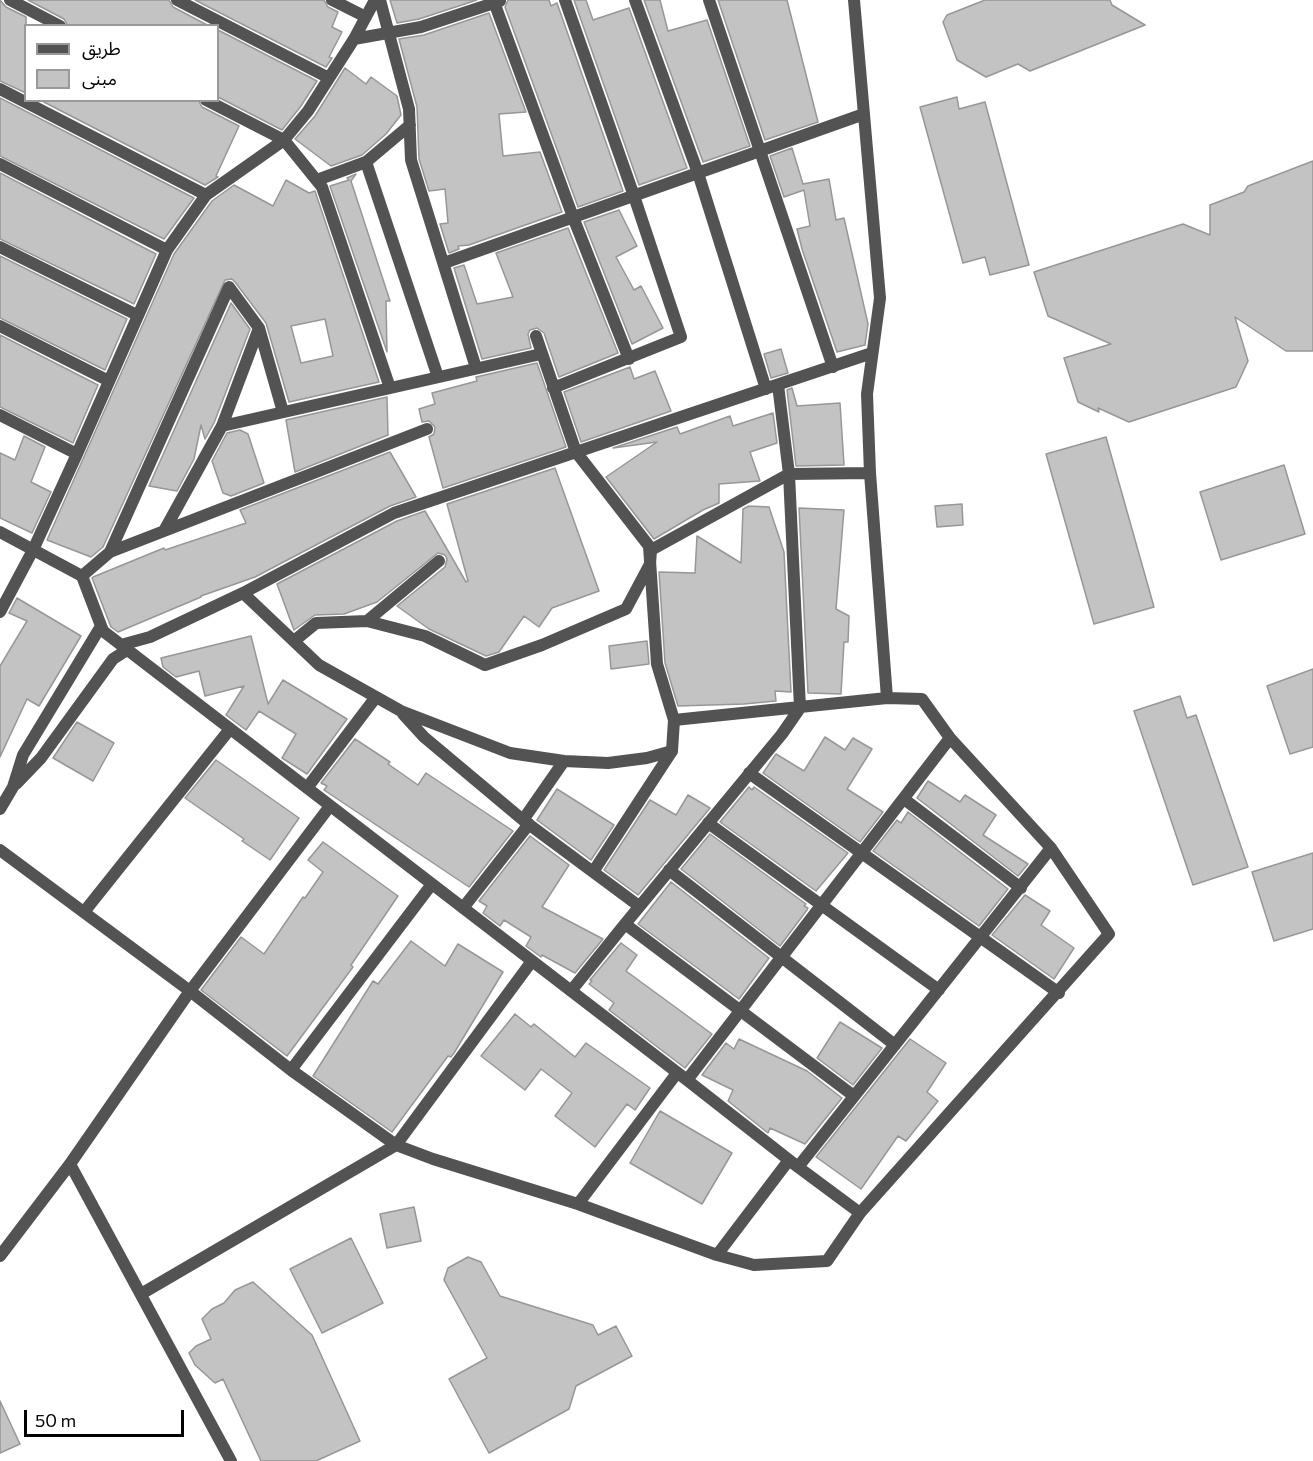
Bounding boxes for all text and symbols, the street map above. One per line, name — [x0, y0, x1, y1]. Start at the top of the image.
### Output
legend — [24, 24, 219, 102]
text: طريق — [82, 37, 121, 59]
text: مبنى — [82, 67, 117, 89]
scale bar — [27, 1398, 188, 1436]
text: 50 m — [35, 1409, 76, 1431]

